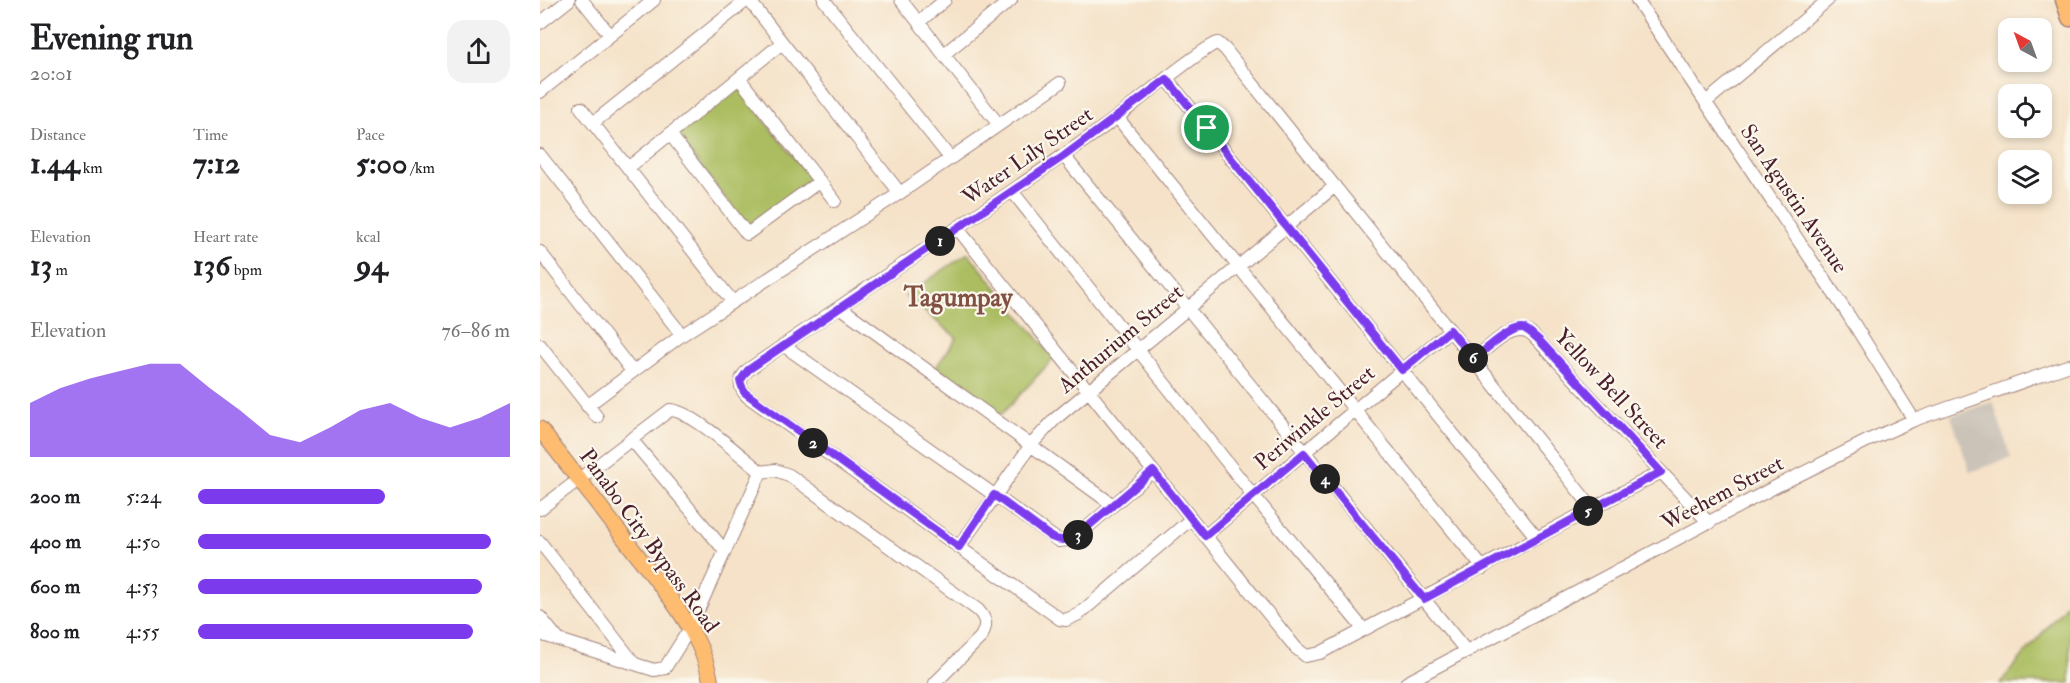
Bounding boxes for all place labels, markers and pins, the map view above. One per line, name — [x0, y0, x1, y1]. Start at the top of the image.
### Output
pin — [1181, 102, 1232, 153]
pin: 1 — [925, 226, 955, 256]
pin: 6 — [1458, 343, 1488, 373]
pin: 2 — [798, 428, 828, 458]
pin: 4 — [1310, 464, 1340, 494]
pin: 5 — [1573, 496, 1603, 526]
pin: 3 — [1063, 520, 1093, 550]

